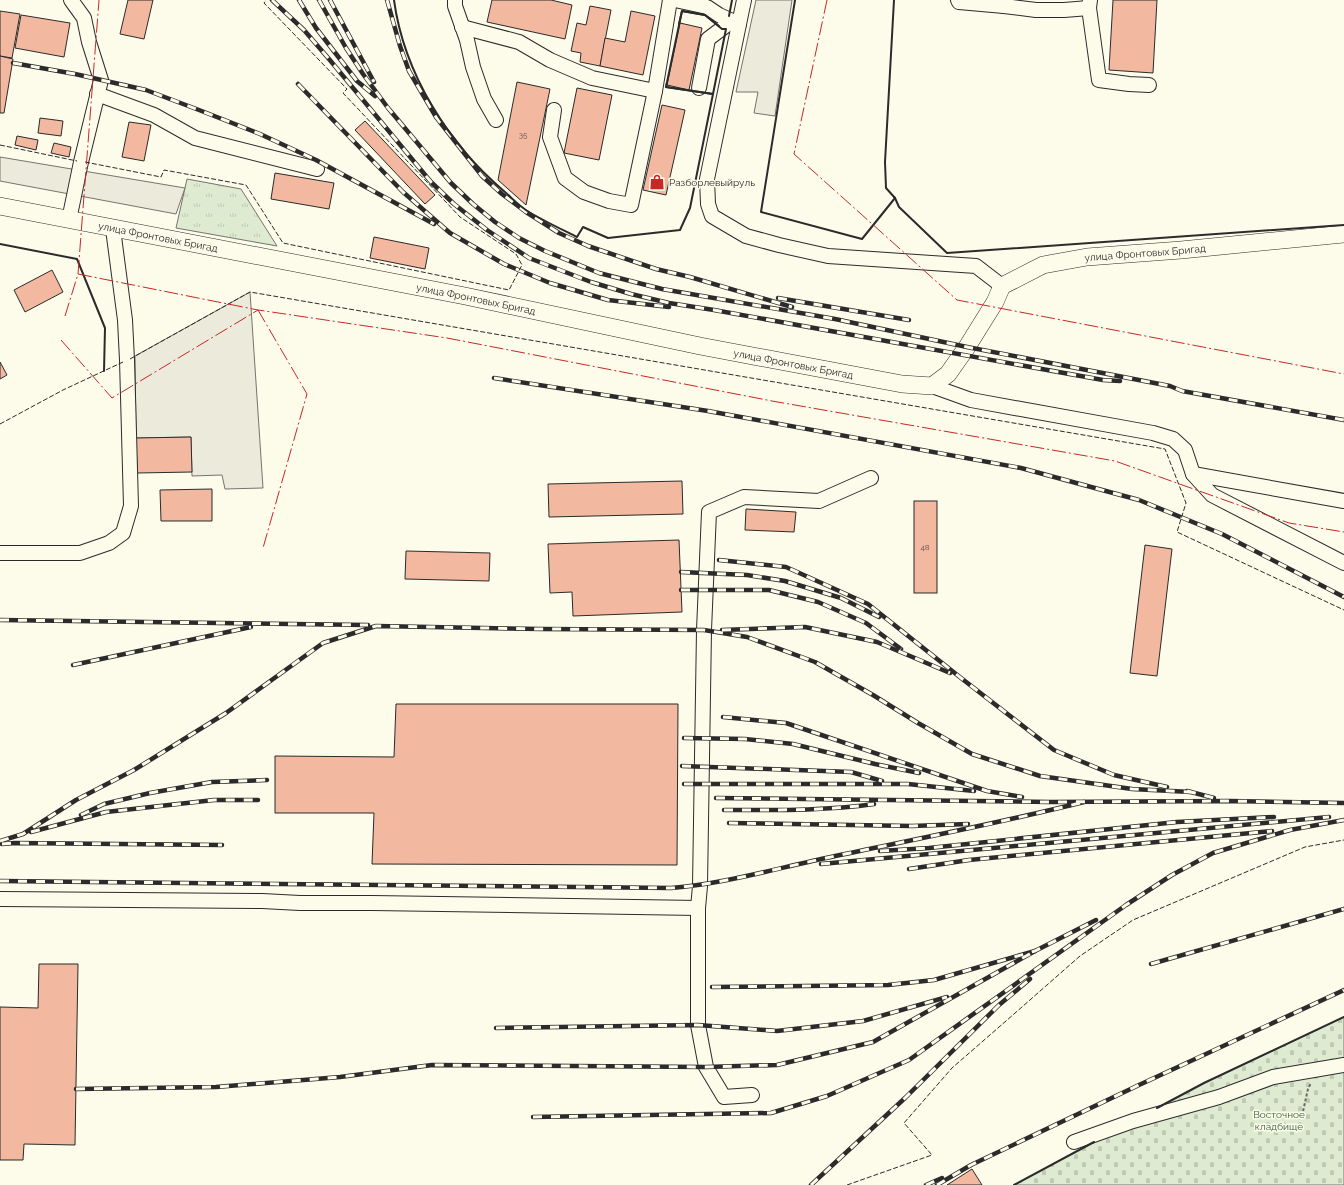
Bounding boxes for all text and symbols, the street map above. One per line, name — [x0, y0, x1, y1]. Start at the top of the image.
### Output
house number: 35 — [519, 130, 528, 140]
shop icon: Разборлевыйруль — [648, 173, 666, 191]
place label: Разборлевыйруль — [669, 177, 755, 188]
street label: улица Фронтовых Бригад — [97, 220, 219, 254]
street label: улица Фронтовых Бригад — [1084, 242, 1206, 263]
street label: улица Фронтовых Бригад — [416, 281, 537, 316]
street label: улица Фронтовых Бригад — [733, 347, 854, 380]
house number: 48 — [920, 542, 930, 552]
park label: Восточное кладбище — [1253, 1109, 1305, 1132]

